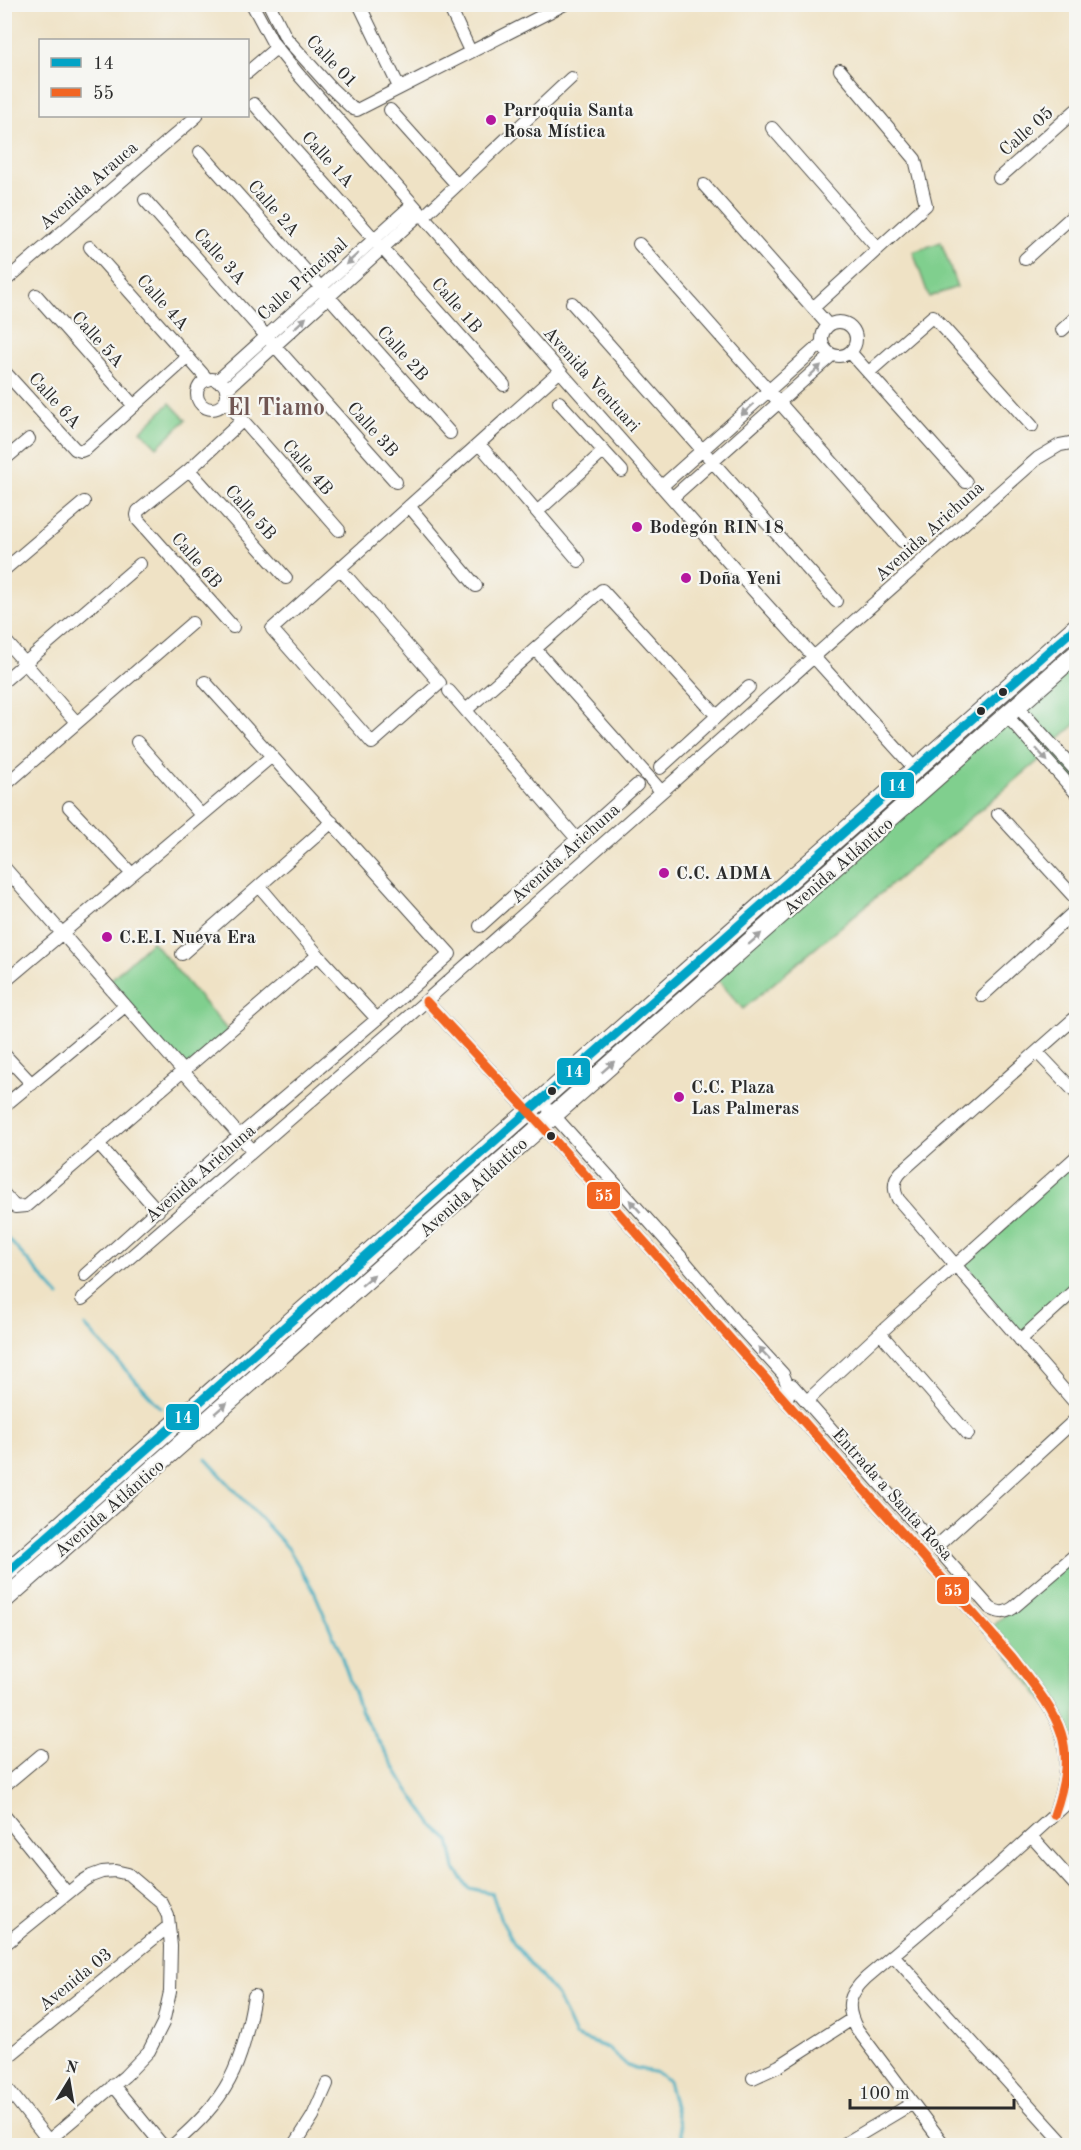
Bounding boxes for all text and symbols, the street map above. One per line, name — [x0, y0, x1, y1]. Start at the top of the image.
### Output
street label: Calle 01 — [302, 32, 360, 91]
legend — [39, 39, 249, 117]
text: 14 — [93, 55, 114, 73]
text: 55 — [93, 85, 114, 103]
place label: Parroquia Santa Rosa Mística — [503, 102, 634, 141]
street label: Calle 05 — [996, 104, 1057, 160]
marker: Parroquia Santa Rosa Mística — [484, 113, 498, 127]
street label: Calle 1A — [298, 128, 357, 191]
street label: Avenida Arauca — [36, 138, 141, 233]
street label: Calle 2A — [244, 177, 303, 240]
street label: Calle 3A — [190, 225, 249, 288]
street label: Calle Principal — [254, 235, 351, 325]
one-way arrow — [345, 252, 360, 265]
street label: Calle 4A — [133, 271, 192, 334]
street label: Calle 1B — [428, 275, 485, 337]
street label: Calle 5A — [68, 308, 127, 371]
one-way arrow — [292, 317, 307, 330]
street label: Calle 2B — [373, 323, 431, 385]
street label: Avenida Ventuari — [540, 324, 643, 436]
one-way arrow — [807, 365, 822, 378]
street label: Calle 6A — [25, 369, 84, 432]
district label: El Tiamo — [227, 397, 325, 421]
street label: Calle 3B — [343, 399, 401, 461]
one-way arrow — [740, 403, 755, 416]
street label: Calle 4B — [279, 437, 336, 499]
street label: Avenida Arichuna — [872, 478, 988, 585]
street label: Calle 5B — [221, 482, 279, 544]
place label: Bodegón RIN 18 — [649, 519, 784, 537]
marker: Bodegón RIN 18 — [630, 520, 644, 534]
street label: Calle 6B — [168, 530, 225, 592]
place label: Doña Yeni — [698, 570, 781, 588]
marker: Doña Yeni — [679, 571, 693, 585]
unlabelled marker — [997, 686, 1009, 698]
unlabelled marker — [975, 705, 987, 717]
one-way arrow — [1035, 747, 1048, 762]
line badge: 14 — [880, 771, 915, 799]
text: 14 — [888, 779, 906, 795]
street label: Avenida Arichuna — [508, 800, 624, 907]
street label: Avenida Atlántico — [780, 814, 897, 919]
place label: C.C. ADMA — [676, 865, 773, 883]
marker: C.C. ADMA — [657, 866, 671, 880]
place label: C.E.I. Nueva Era — [119, 929, 256, 947]
marker: C.E.I. Nueva Era — [100, 930, 114, 944]
one-way arrow — [747, 933, 762, 946]
line badge: 14 — [556, 1057, 591, 1086]
one-way arrow — [601, 1060, 616, 1074]
text: 14 — [565, 1065, 583, 1081]
place label: C.C. Plaza Las Palmeras — [691, 1079, 799, 1118]
unlabelled marker — [546, 1085, 558, 1097]
marker: C.C. Plaza Las Palmeras — [672, 1090, 686, 1104]
street label: Avenida Arichuna — [142, 1121, 259, 1226]
unlabelled marker — [545, 1130, 557, 1142]
street label: Avenida Atlántico — [416, 1135, 531, 1241]
line badge: 55 — [586, 1181, 621, 1210]
text: 55 — [595, 1189, 613, 1205]
one-way arrow — [629, 1199, 642, 1214]
one-way arrow — [360, 1274, 375, 1287]
one-way arrow — [757, 1345, 771, 1360]
one-way arrow — [213, 1402, 228, 1415]
line badge: 14 — [165, 1403, 200, 1431]
text: 14 — [174, 1411, 192, 1427]
street label: Entrada a Santa Rosa — [829, 1425, 956, 1564]
street label: Avenida Atlántico — [51, 1456, 168, 1561]
line badge: 55 — [936, 1576, 970, 1605]
text: 55 — [944, 1584, 962, 1600]
street label: Avenida 03 — [36, 1945, 116, 2015]
north arrow — [39, 2051, 99, 2111]
text: N — [64, 2059, 80, 2077]
scale bar — [850, 2072, 1014, 2110]
text: 100 m — [859, 2085, 910, 2103]

